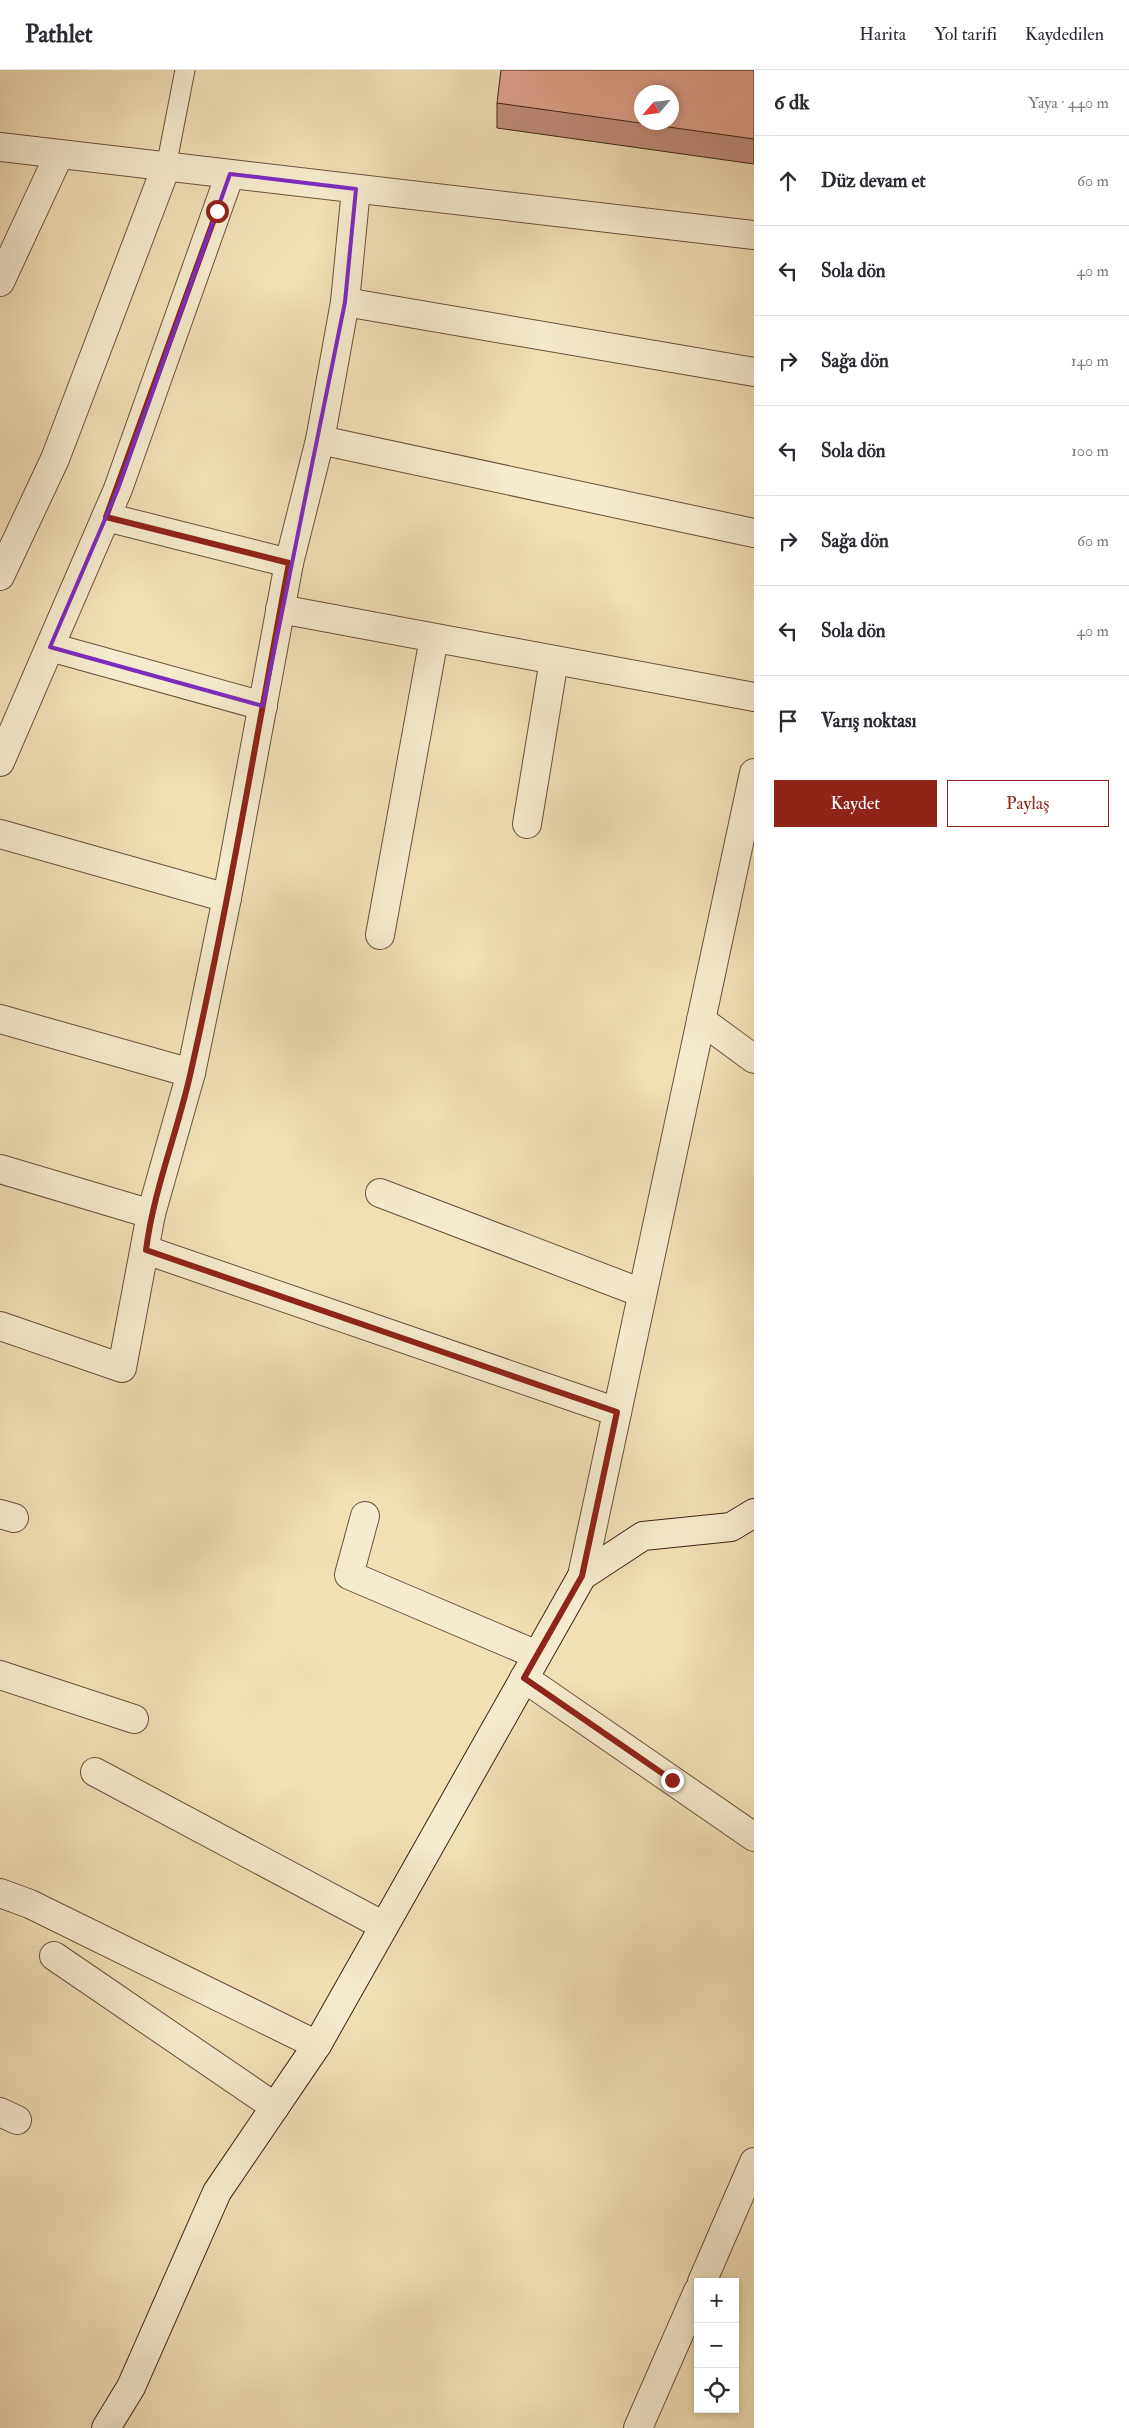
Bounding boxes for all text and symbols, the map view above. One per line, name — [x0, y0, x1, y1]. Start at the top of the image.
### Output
text: Pathlet — [25, 19, 93, 50]
text: Harita — [859, 23, 906, 46]
text: Yol tarifi — [934, 23, 997, 46]
text: Kaydedilen — [1025, 23, 1104, 46]
north arrow — [634, 85, 679, 130]
text: 6 dk — [774, 89, 809, 116]
text: Yaya · 440 m — [1028, 93, 1109, 113]
icon: ahead — [774, 167, 802, 195]
text: Düz devam et — [821, 169, 926, 193]
text: 60 m — [1077, 171, 1109, 191]
route start — [206, 200, 229, 223]
icon: left — [774, 257, 802, 285]
text: Sola dön — [821, 259, 886, 283]
text: 40 m — [1076, 261, 1109, 281]
icon: right — [774, 347, 802, 375]
text: Sağa dön — [821, 349, 889, 373]
text: 140 m — [1071, 351, 1109, 371]
icon: left — [774, 437, 802, 465]
text: Sola dön — [821, 439, 886, 463]
text: 100 m — [1071, 441, 1109, 461]
icon: right — [774, 527, 802, 555]
text: Sağa dön — [821, 529, 889, 553]
text: 60 m — [1077, 531, 1109, 551]
icon: left — [774, 617, 802, 645]
text: Sola dön — [821, 619, 886, 643]
text: 40 m — [1076, 621, 1109, 641]
icon: arrive — [774, 707, 802, 735]
text: Varış noktası — [821, 709, 917, 733]
button: Kaydet — [774, 780, 937, 827]
button: Paylaş — [947, 780, 1109, 827]
route end — [661, 1769, 684, 1792]
map controls — [694, 2278, 739, 2413]
button: + — [694, 2278, 739, 2323]
button: − — [694, 2323, 739, 2368]
button: locate — [694, 2368, 739, 2413]

